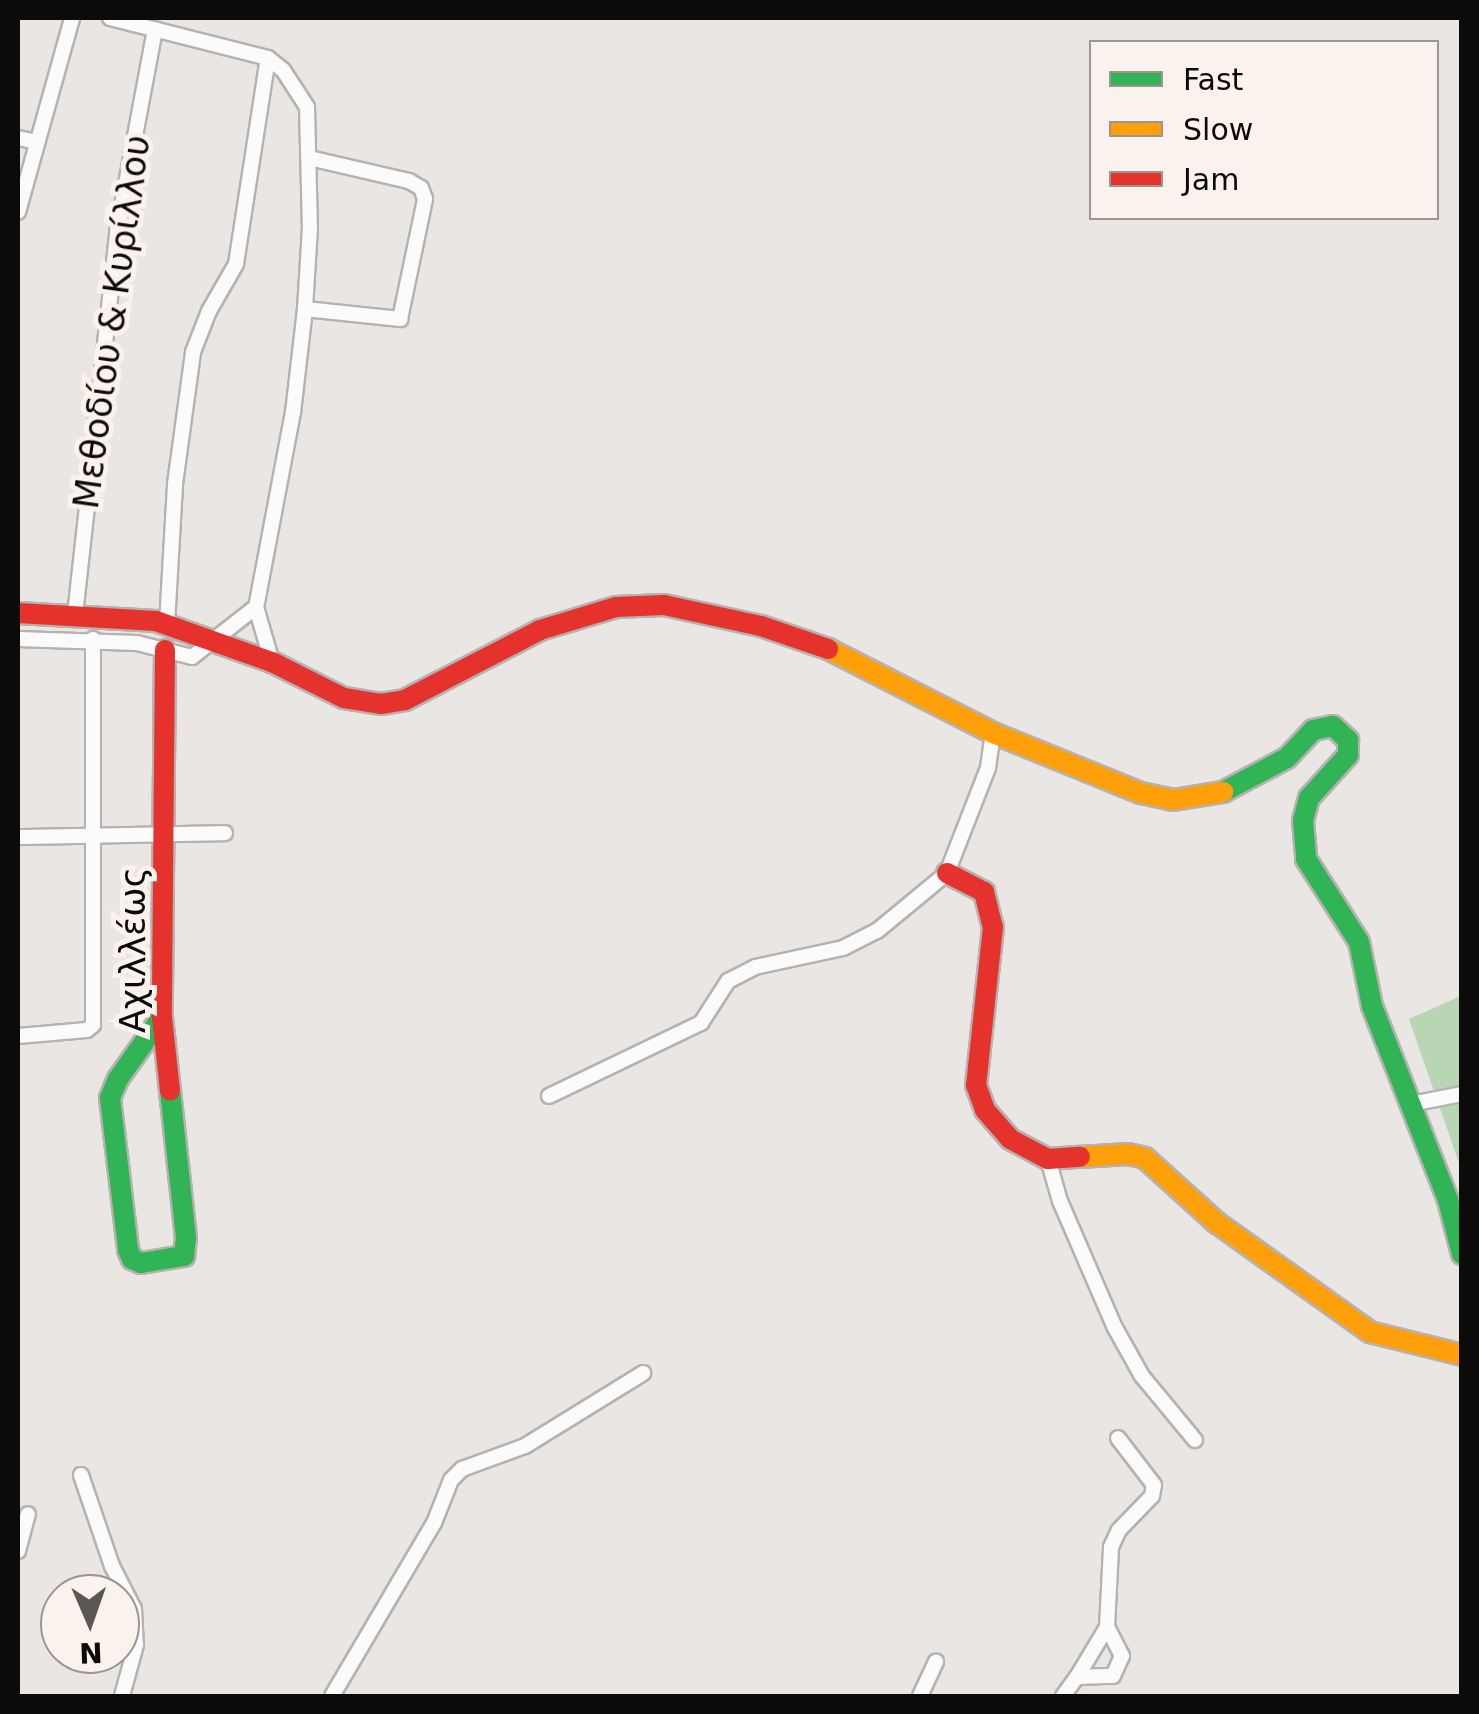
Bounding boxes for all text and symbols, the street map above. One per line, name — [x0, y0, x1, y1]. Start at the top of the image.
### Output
legend — [1089, 40, 1439, 220]
text: Fast — [1183, 62, 1243, 97]
text: Slow — [1183, 112, 1253, 147]
street label: Μεθοδίου & Κυρίλλου — [65, 133, 159, 511]
text: Jam — [1183, 162, 1239, 197]
street label: Αχιλλέως — [112, 867, 154, 1033]
north arrow — [40, 1574, 140, 1674]
text: N — [79, 1636, 103, 1669]

